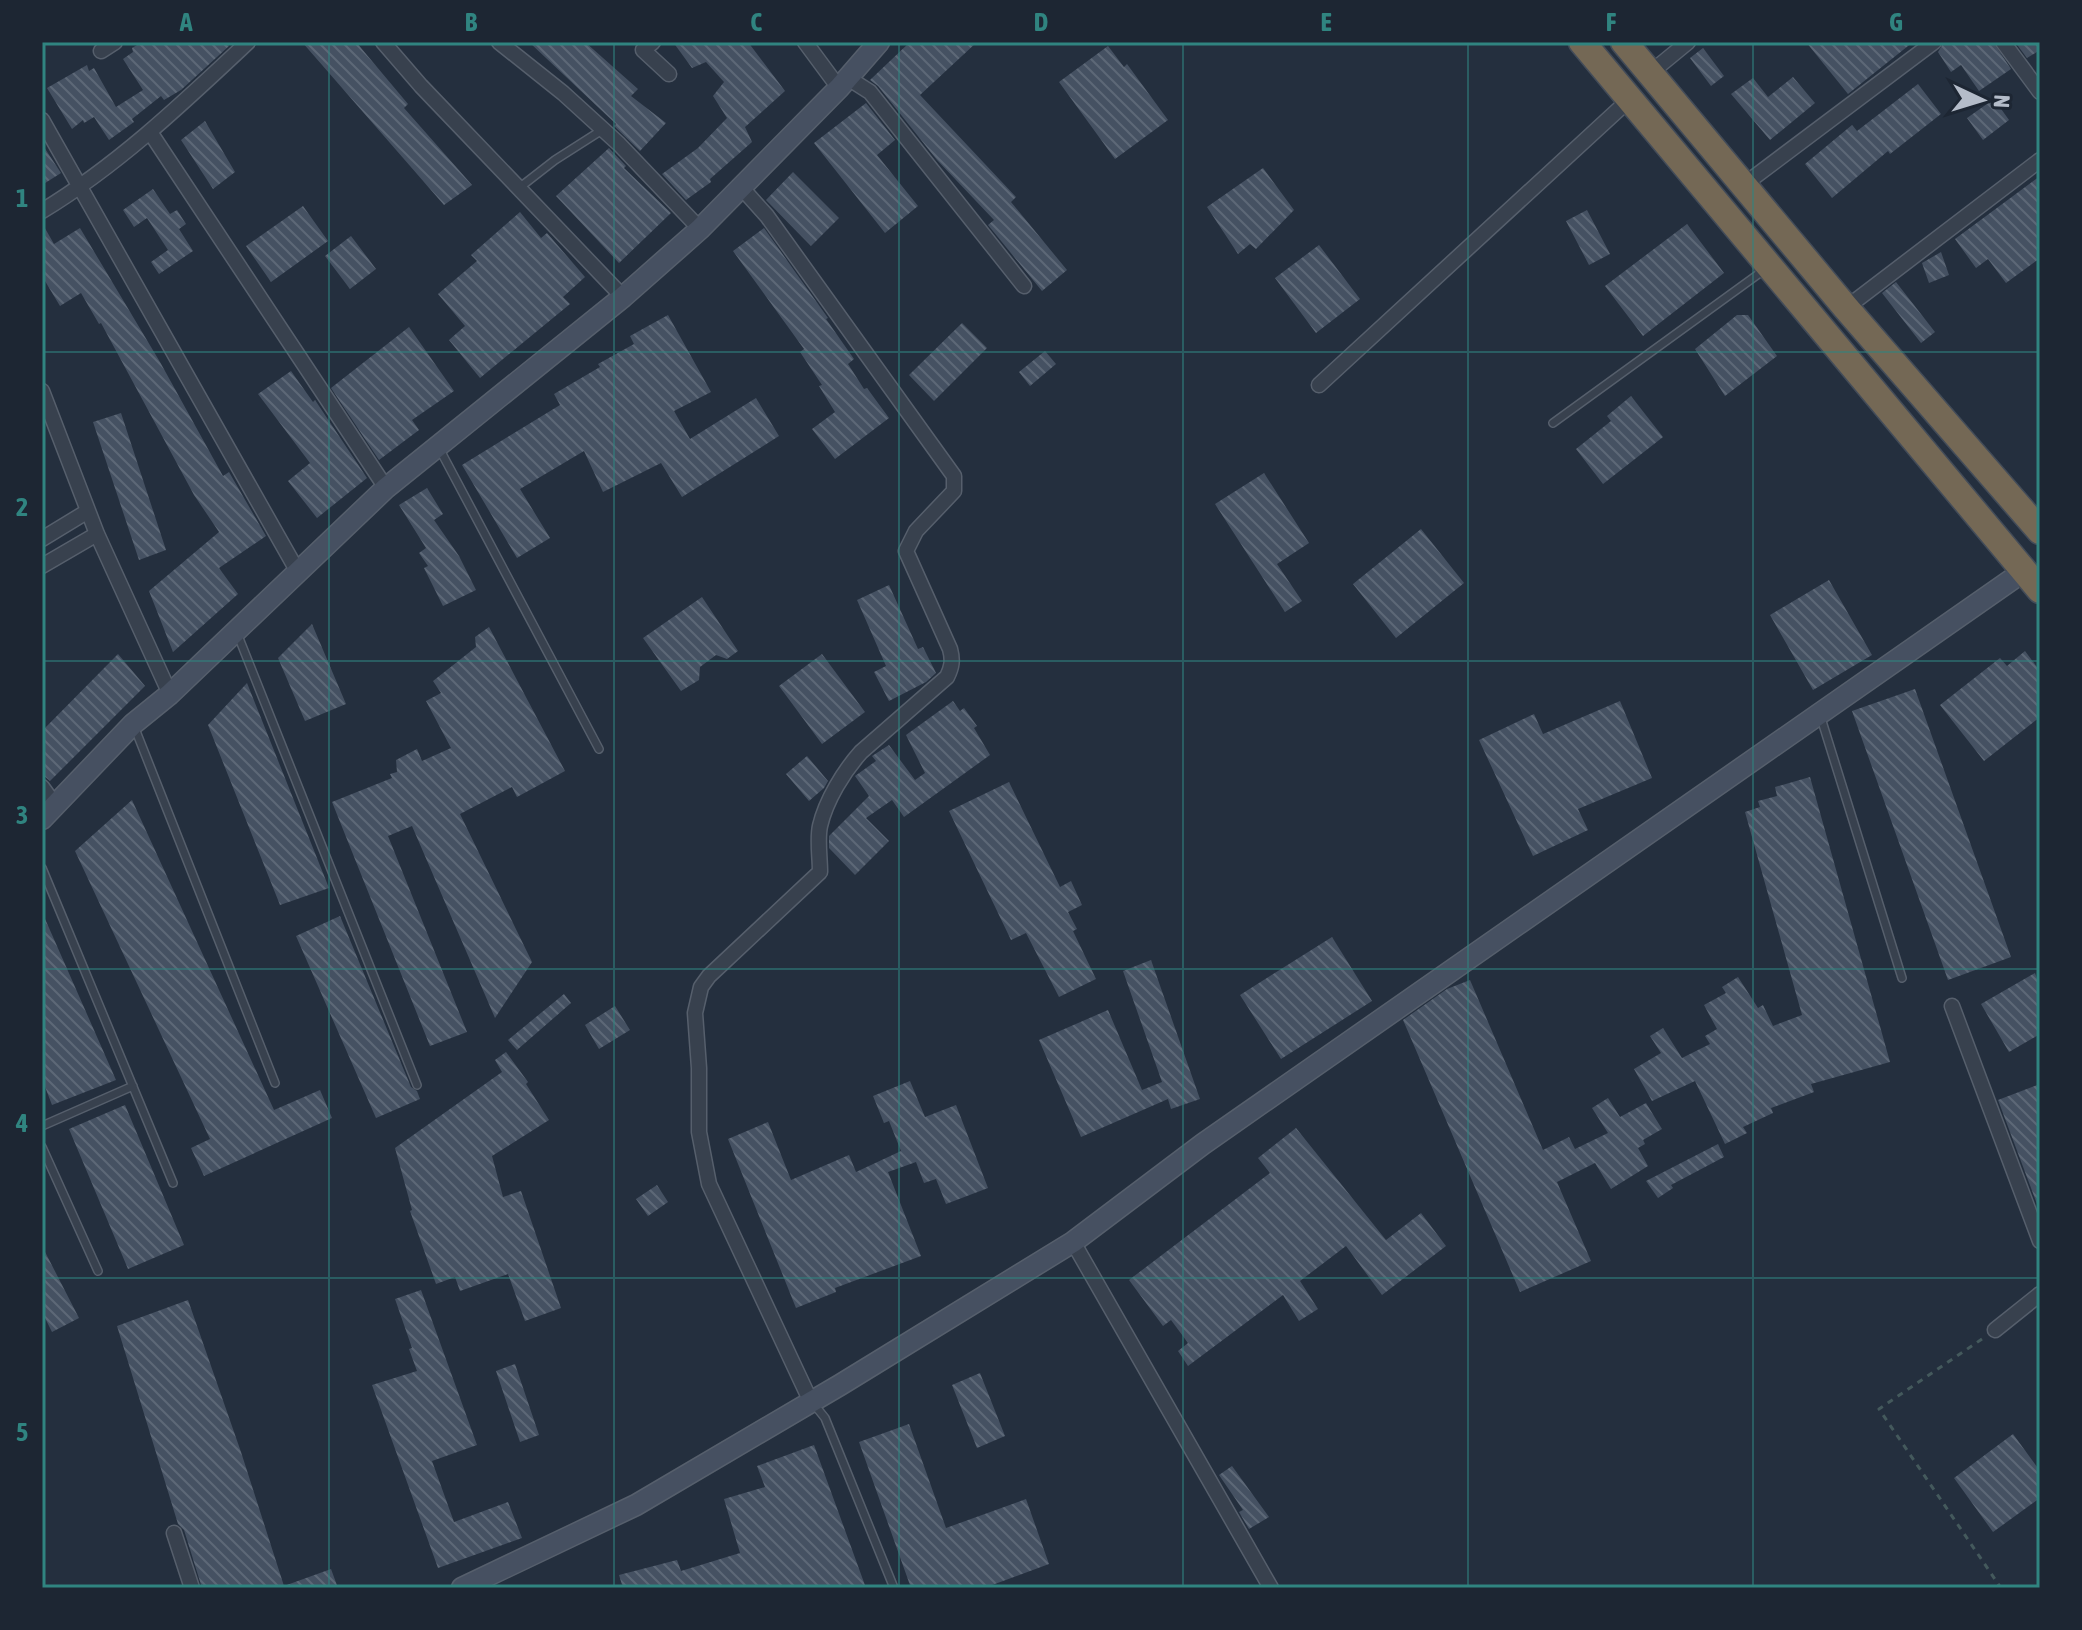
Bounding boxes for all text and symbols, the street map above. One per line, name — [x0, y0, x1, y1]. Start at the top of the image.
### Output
text: A — [179, 7, 193, 37]
text: B — [465, 7, 478, 37]
text: C — [750, 7, 762, 37]
text: D — [1034, 7, 1048, 37]
text: E — [1320, 7, 1332, 37]
text: F — [1606, 7, 1617, 37]
text: G — [1889, 7, 1903, 37]
north arrow — [1942, 60, 2022, 140]
text: N — [1989, 94, 2015, 109]
text: 1 — [16, 183, 28, 213]
text: 2 — [16, 492, 28, 522]
text: 3 — [16, 800, 28, 830]
text: 4 — [15, 1108, 28, 1138]
text: 5 — [16, 1417, 28, 1447]

